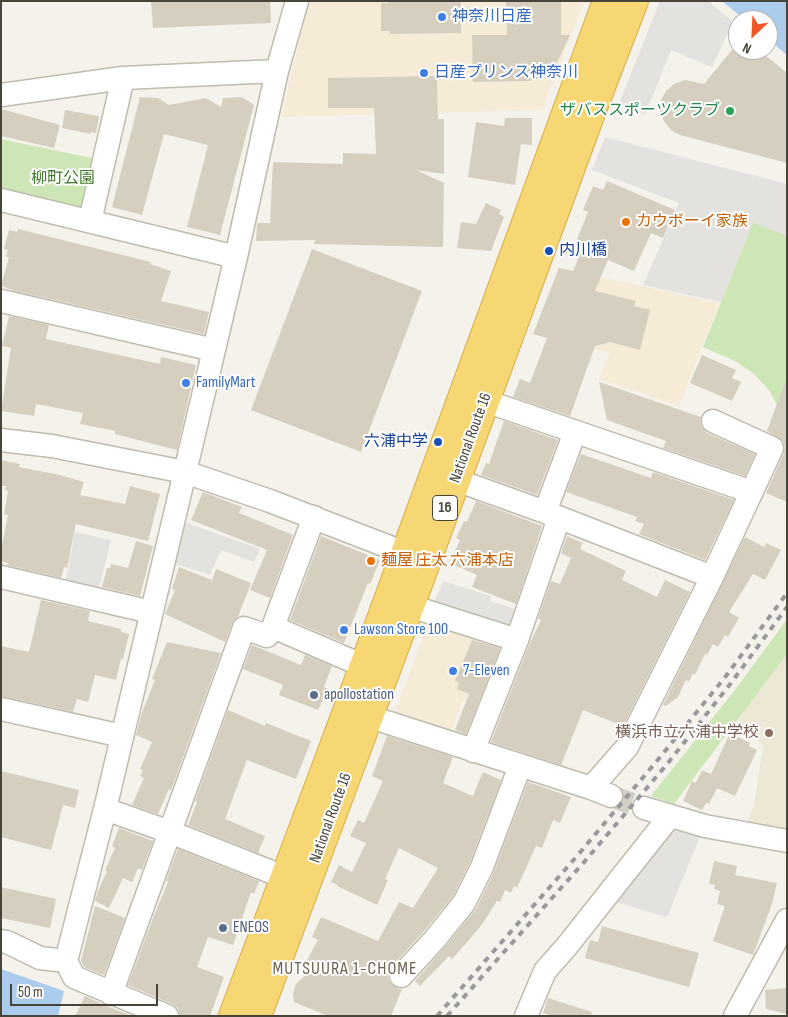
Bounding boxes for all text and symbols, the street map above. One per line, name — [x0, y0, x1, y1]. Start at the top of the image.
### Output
place label: 神奈川日産 — [452, 7, 532, 27]
north arrow — [728, 10, 778, 60]
marker: 神奈川日産 — [436, 11, 448, 23]
text: N — [740, 39, 754, 57]
place label: 日産プリンス神奈川 — [434, 63, 578, 83]
marker: 日産プリンス神奈川 — [418, 67, 430, 79]
place label: ザバススポーツクラブ — [560, 101, 720, 121]
marker: ザバススポーツクラブ — [724, 105, 736, 117]
park label: 柳町公園 — [31, 169, 95, 189]
place label: カウボーイ家族 — [636, 212, 748, 232]
marker: カウボーイ家族 — [620, 216, 632, 228]
place label: 内川橋 — [559, 241, 607, 261]
marker: 内川橋 — [543, 245, 555, 257]
place label: FamilyMart — [196, 373, 256, 393]
marker: FamilyMart — [180, 377, 192, 389]
street label: National Route 16 — [446, 390, 496, 486]
place label: 六浦中学 — [364, 432, 428, 452]
marker: 六浦中学 — [432, 436, 444, 448]
road number: 16 — [432, 496, 458, 520]
place label: 麺屋 庄太 六浦本店 — [381, 551, 514, 571]
marker: 麺屋 庄太 六浦本店 — [365, 555, 377, 567]
place label: Lawson Store 100 — [354, 620, 448, 640]
marker: Lawson Store 100 — [338, 624, 350, 636]
place label: 7-Eleven — [463, 661, 510, 681]
marker: 7-Eleven — [447, 665, 459, 677]
place label: apollostation — [324, 685, 394, 705]
marker: apollostation — [308, 689, 320, 701]
place label: 横浜市立六浦中学校 — [615, 723, 759, 743]
marker: 横浜市立六浦中学校 — [763, 727, 775, 739]
street label: National Route 16 — [306, 770, 356, 866]
place label: ENEOS — [233, 918, 269, 938]
marker: ENEOS — [217, 922, 229, 934]
district label: MUTSUURA 1-CHOME — [271, 958, 419, 980]
scale bar — [12, 974, 160, 1006]
text: 50 m — [18, 983, 43, 1002]

